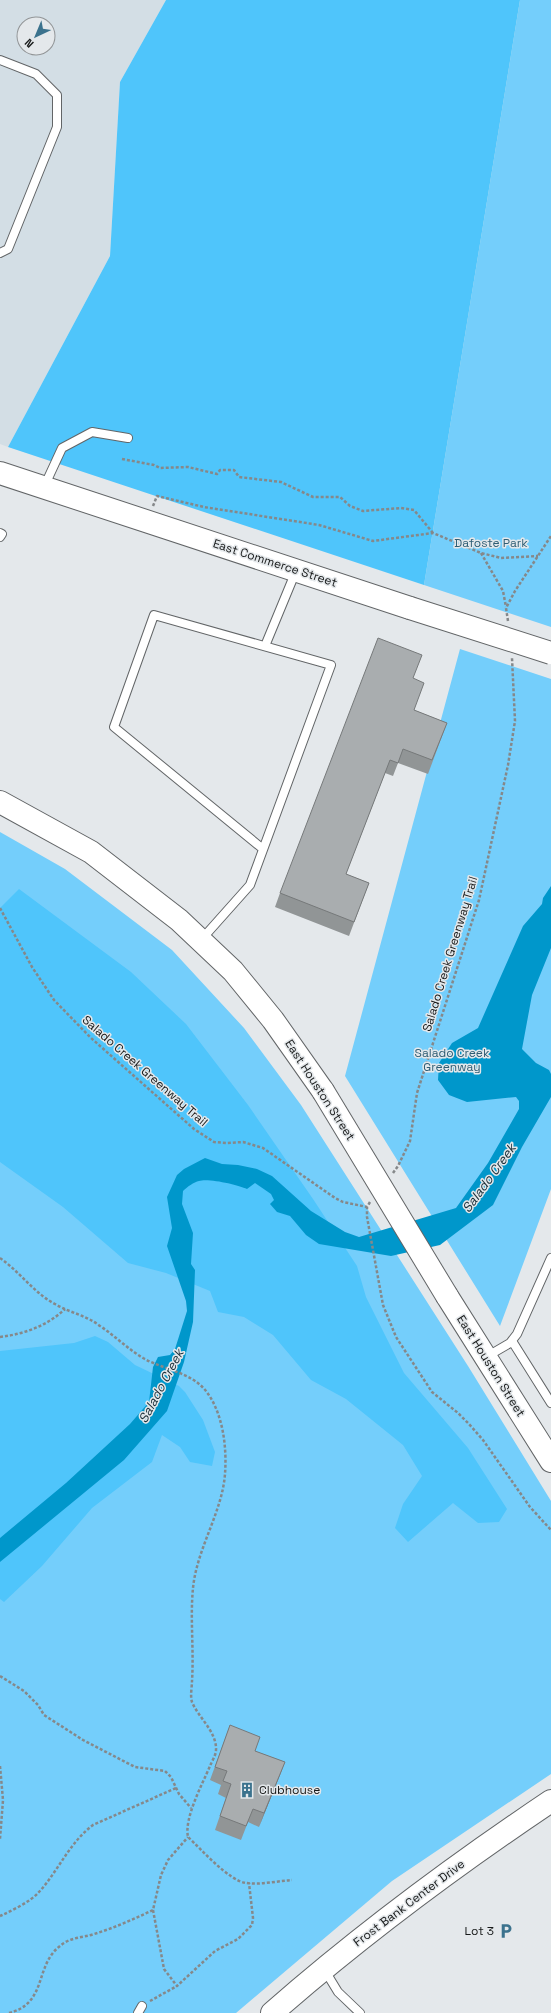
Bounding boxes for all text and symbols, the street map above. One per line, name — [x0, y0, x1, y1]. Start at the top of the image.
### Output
north arrow — [16, 16, 56, 56]
text: N — [22, 36, 37, 51]
street label: East Commerce Street — [211, 535, 339, 591]
park label: Dafoste Park — [454, 535, 528, 551]
street label: Salado Creek Greenway Trail — [419, 875, 481, 1033]
street label: Salado Creek Greenway Trail — [79, 1012, 211, 1130]
street label: East Houston Street — [281, 1037, 359, 1143]
park label: Salado Creek Greenway — [415, 1045, 490, 1075]
water label: Salado Creek — [458, 1139, 521, 1216]
street label: East Houston Street — [453, 1312, 529, 1420]
water label: Salado Creek — [134, 1344, 188, 1426]
building icon: Clubhouse — [238, 1781, 256, 1799]
place label: Clubhouse — [259, 1782, 320, 1798]
street label: Frost Bank Center Drive — [350, 1856, 468, 1950]
parking icon: Lot 3 — [497, 1922, 515, 1940]
place label: Lot 3 — [464, 1923, 494, 1939]

